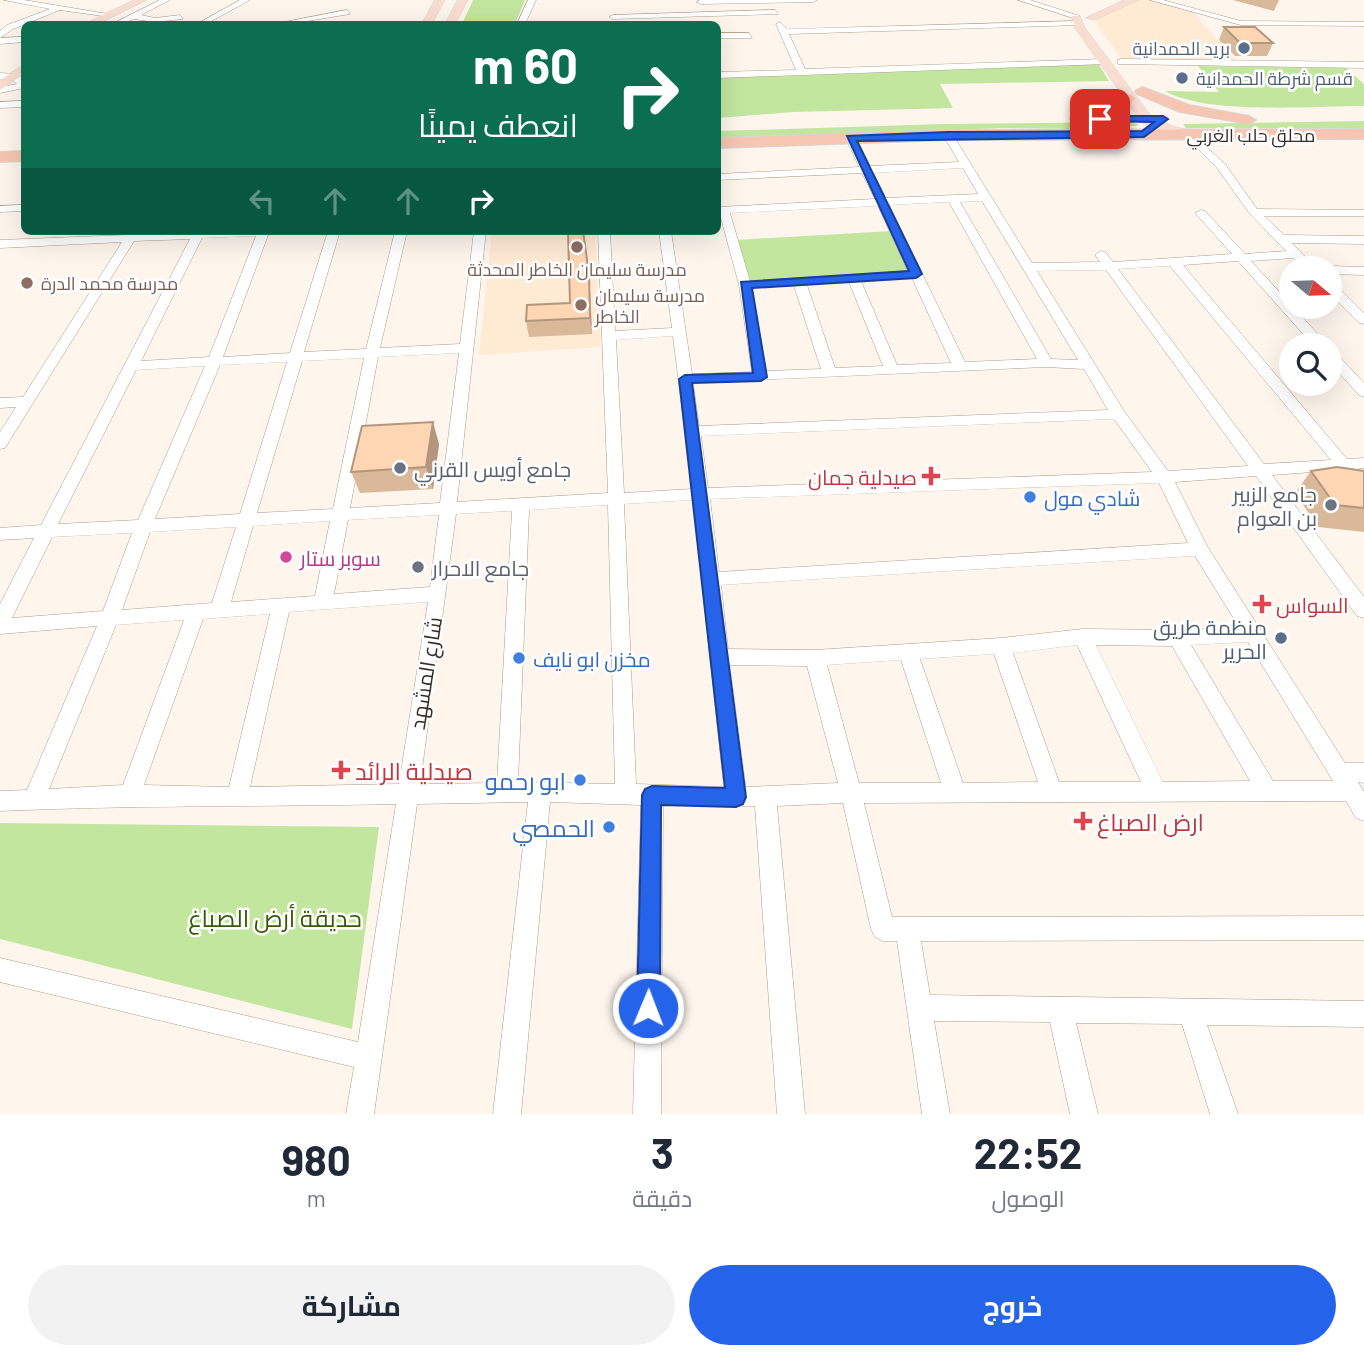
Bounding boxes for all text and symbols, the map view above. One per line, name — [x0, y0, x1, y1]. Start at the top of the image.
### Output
text: 60 m — [473, 35, 578, 94]
place label: بريد الحمدانية — [1133, 37, 1230, 60]
marker: بريد الحمدانية — [1236, 40, 1252, 56]
icon: right — [602, 49, 693, 140]
place label: قسم شرطة الحمدانية — [1196, 67, 1353, 91]
marker: قسم شرطة الحمدانية — [1174, 70, 1190, 86]
pin — [1070, 89, 1130, 149]
icon: arrive — [1081, 100, 1119, 138]
text: انعطف يمينًا — [418, 105, 578, 143]
street label: محلق حلب الغربي — [1187, 124, 1315, 150]
icon: left — [243, 182, 281, 220]
icon: ahead — [316, 182, 354, 220]
icon: ahead — [389, 182, 427, 220]
icon: right — [462, 182, 500, 220]
marker: مدرسة سليمان الخاطر المحدثة — [569, 239, 585, 255]
north arrow — [1279, 256, 1342, 318]
map controls — [1279, 256, 1342, 396]
place label: مدرسة سليمان الخاطر المحدثة — [467, 258, 687, 281]
place label: مدرسة محمد الدرة — [41, 272, 178, 295]
marker: مدرسة محمد الدرة — [19, 275, 35, 291]
place label: مدرسة سليمان الخاطر — [594, 284, 705, 328]
marker: مدرسة سليمان الخاطر — [573, 297, 589, 313]
button: search — [1279, 333, 1342, 396]
place label: جامع أويس القرني — [414, 456, 571, 486]
marker: جامع أويس القرني — [392, 460, 408, 476]
place label: صيدلية جمان — [808, 464, 917, 491]
marker: صيدلية جمان — [923, 468, 939, 484]
place label: جامع الزبير بن العوام — [1231, 481, 1317, 533]
place label: شادي مول — [1044, 485, 1140, 515]
marker: شادي مول — [1022, 489, 1038, 505]
marker: جامع الزبير بن العوام — [1323, 497, 1339, 513]
place label: سوبر ستار — [299, 545, 381, 571]
marker: سوبر ستار — [278, 549, 294, 565]
place label: جامع الاحرار — [431, 555, 529, 583]
marker: جامع الاحرار — [410, 559, 426, 575]
place label: السواس — [1276, 592, 1349, 619]
marker: السواس — [1254, 596, 1270, 612]
place label: منظمة طريق الحرير — [1153, 614, 1267, 664]
street label: شارع المشهد — [404, 615, 449, 732]
marker: منظمة طريق الحرير — [1273, 630, 1289, 646]
place label: مخزن ابو نايف — [533, 646, 651, 673]
marker: مخزن ابو نايف — [511, 650, 527, 666]
place label: صيدلية الرائد — [355, 756, 473, 785]
marker: صيدلية الرائد — [333, 762, 349, 778]
place label: ابو رحمو — [485, 766, 566, 795]
marker: ابو رحمو — [572, 772, 588, 788]
place label: ارض الصباغ — [1097, 807, 1204, 839]
place label: الحمصي — [512, 813, 595, 847]
marker: ارض الصباغ — [1075, 813, 1091, 829]
marker: الحمصي — [601, 819, 617, 835]
park label: حديقة أرض الصباغ — [188, 903, 362, 935]
position arrow — [611, 971, 685, 1045]
text: 3 — [651, 1127, 674, 1177]
text: 22:52 — [974, 1127, 1082, 1177]
text: 980 — [282, 1134, 351, 1184]
text: m — [307, 1184, 326, 1212]
text: دقيقة — [632, 1184, 692, 1212]
text: الوصول — [991, 1184, 1065, 1212]
button: مشاركة — [28, 1265, 675, 1345]
button: خروج — [689, 1265, 1336, 1345]

